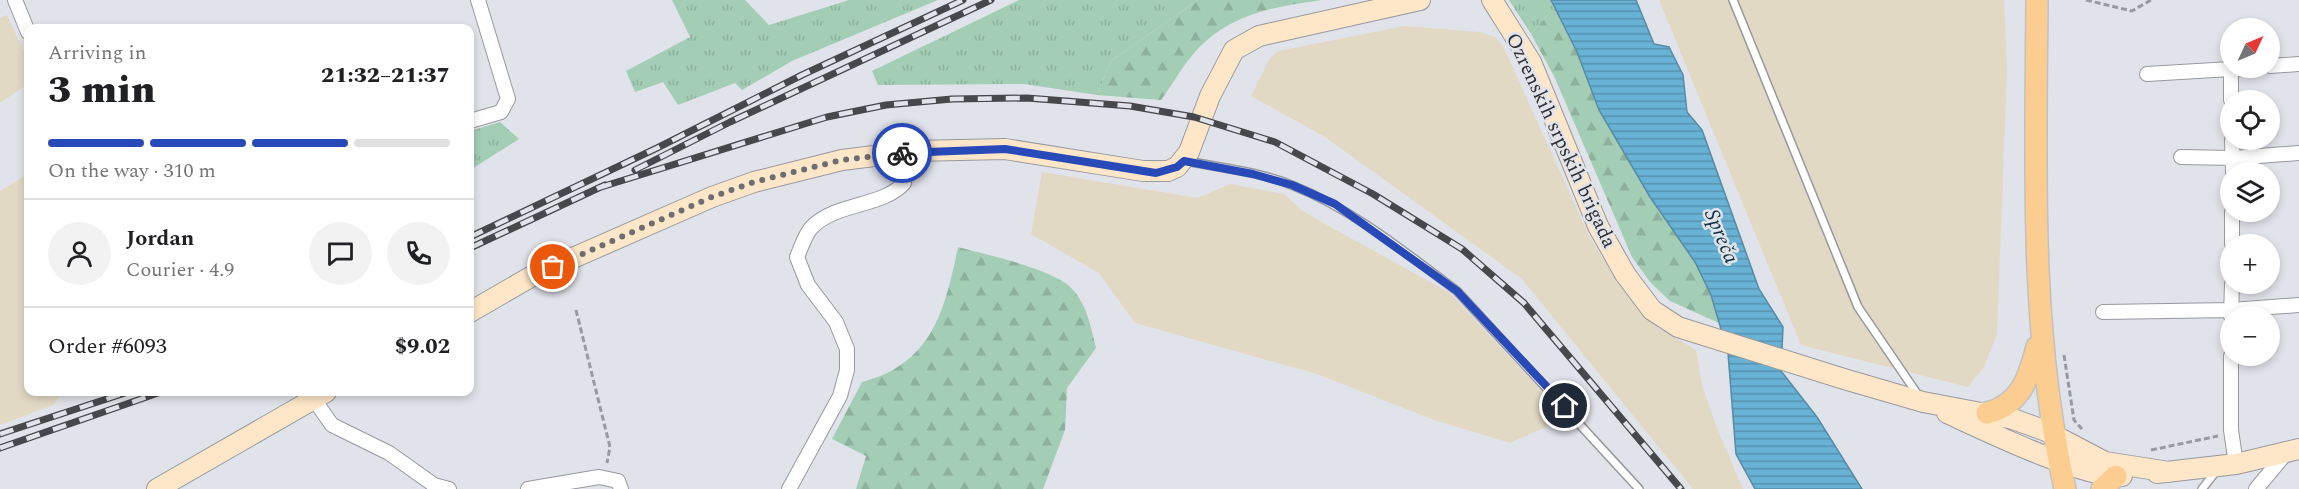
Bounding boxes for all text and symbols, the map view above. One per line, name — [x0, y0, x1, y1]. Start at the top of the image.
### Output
north arrow — [2220, 18, 2280, 78]
map controls — [2220, 18, 2280, 366]
street label: Ozrenskih srpskih brigada — [1498, 28, 1624, 253]
text: Arriving in — [48, 38, 146, 68]
text: 21:32–21:37 — [321, 59, 450, 92]
text: 3 min — [48, 61, 156, 120]
button: locate — [2220, 90, 2280, 150]
courier — [872, 123, 932, 183]
icon: bike — [886, 137, 919, 170]
text: On the way · 310 m — [48, 156, 216, 186]
button: layers — [2220, 162, 2280, 222]
water label: Spreča — [1695, 204, 1747, 269]
button: person — [48, 222, 111, 285]
text: Jordan — [126, 222, 194, 255]
button: chat — [309, 222, 372, 285]
button: phone — [387, 222, 450, 285]
button: + — [2220, 234, 2280, 294]
pin — [527, 241, 578, 292]
icon: bag — [536, 250, 569, 283]
text: Courier · 4.9 — [126, 255, 234, 285]
button: − — [2220, 306, 2280, 366]
text: Order #6093 — [48, 330, 167, 363]
text: $9.02 — [395, 330, 450, 363]
pin — [1539, 380, 1590, 431]
icon: home — [1548, 389, 1581, 422]

